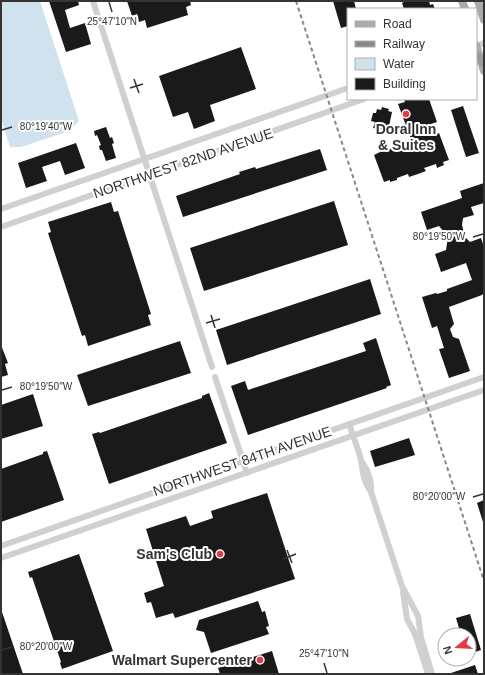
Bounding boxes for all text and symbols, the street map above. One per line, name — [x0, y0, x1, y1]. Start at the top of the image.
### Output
legend — [347, 8, 477, 100]
text: 25°47'10"N — [87, 16, 137, 27]
text: Road — [383, 17, 412, 31]
text: Railway — [383, 37, 425, 51]
text: Water — [383, 57, 415, 71]
text: Building — [383, 77, 426, 91]
marker: Doral Inn & Suites — [401, 109, 411, 119]
text: 80°19'40"W — [20, 121, 73, 132]
place label: Doral Inn & Suites — [376, 121, 436, 153]
street label: NORTHWEST 82ND AVENUE — [91, 125, 275, 201]
text: 80°19'50"W — [413, 231, 466, 242]
text: 80°19'50"W — [20, 381, 73, 392]
street label: NORTHWEST 84TH AVENUE — [151, 423, 333, 499]
text: 80°20'00"W — [413, 491, 466, 502]
place label: Sam's Club — [136, 546, 212, 562]
marker: Sam's Club — [215, 549, 225, 559]
north arrow — [437, 627, 477, 667]
text: 80°20'00"W — [20, 641, 73, 652]
text: N — [441, 644, 454, 656]
text: 25°47'10"N — [299, 648, 349, 659]
place label: Walmart Supercenter — [112, 652, 253, 668]
marker: Walmart Supercenter — [255, 655, 265, 665]

